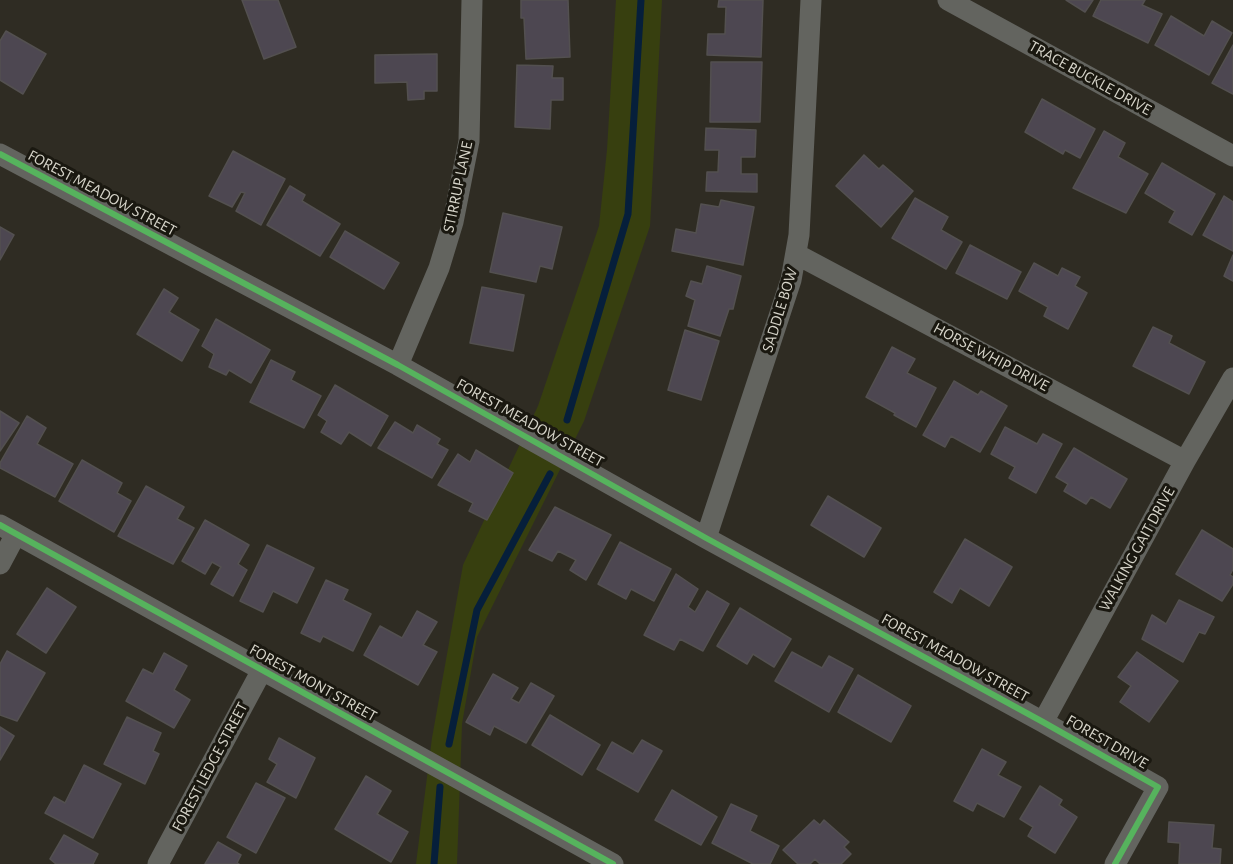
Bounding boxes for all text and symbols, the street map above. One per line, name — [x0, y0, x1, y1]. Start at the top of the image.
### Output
street label: TRACE BUCKLE DRIVE — [1025, 36, 1155, 120]
street label: STIRRUP LANE — [439, 140, 477, 234]
street label: FOREST MEADOW STREET — [24, 146, 180, 240]
street label: SADDLE BOW — [758, 265, 802, 355]
street label: HORSE WHIP DRIVE — [930, 318, 1052, 396]
street label: FOREST MEADOW STREET — [453, 374, 607, 472]
street label: WALKING GAIT DRIVE — [1095, 483, 1179, 615]
street label: FOREST MEADOW STREET — [878, 609, 1032, 707]
street label: FOREST MONT STREET — [246, 640, 380, 726]
street label: FOREST LEDGE STREET — [168, 699, 252, 835]
street label: FOREST DRIVE — [1063, 711, 1151, 773]

